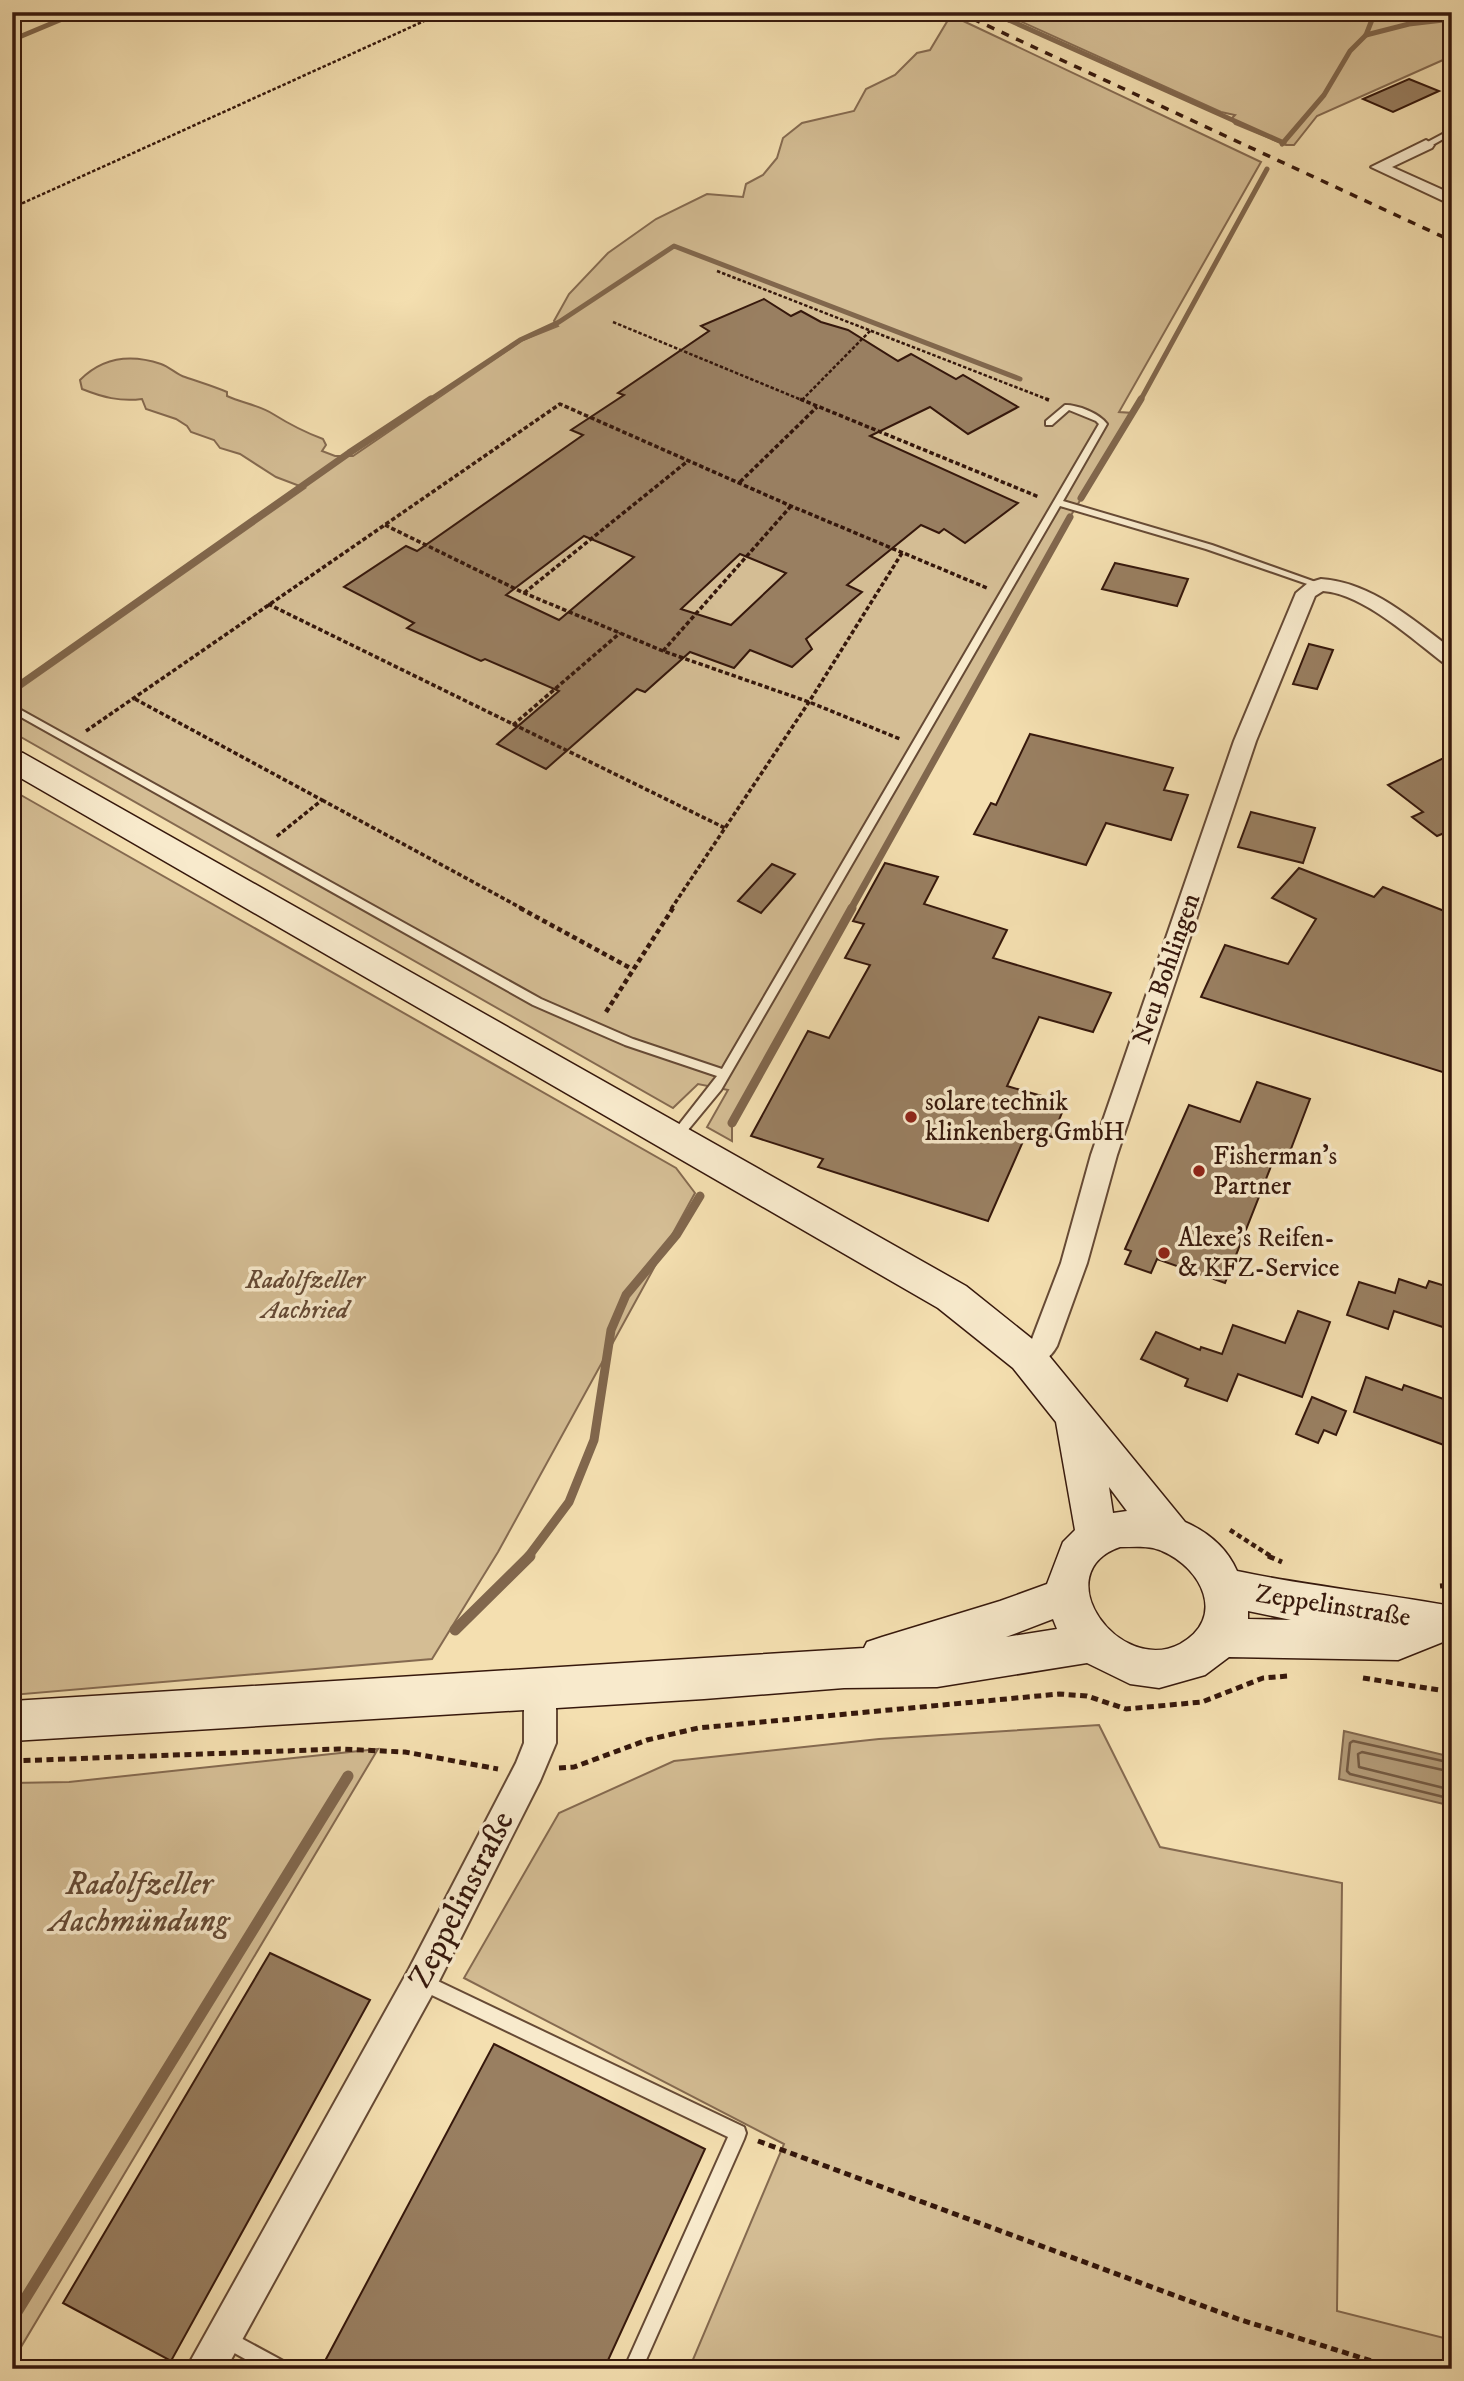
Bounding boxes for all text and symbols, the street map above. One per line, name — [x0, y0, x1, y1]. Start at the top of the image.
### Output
street label: Neu Bohlingen — [1126, 889, 1208, 1049]
place label: solare technik klinkenberg GmbH — [925, 1086, 1125, 1149]
marker: solare technik klinkenberg GmbH — [903, 1109, 919, 1125]
place label: Fisherman's Partner — [1213, 1140, 1337, 1203]
marker: Fisherman's Partner — [1191, 1163, 1207, 1179]
place label: Alexe's Reifen- & KFZ-Service — [1178, 1222, 1340, 1285]
marker: Alexe's Reifen- & KFZ-Service — [1156, 1245, 1172, 1261]
park label: Radolfzeller Aachried — [244, 1264, 366, 1327]
street label: Zeppelinstraße — [1253, 1577, 1413, 1635]
street label: Zeppelinstraße — [400, 1805, 524, 1995]
park label: Radolfzeller Aachmündung — [46, 1865, 232, 1942]

